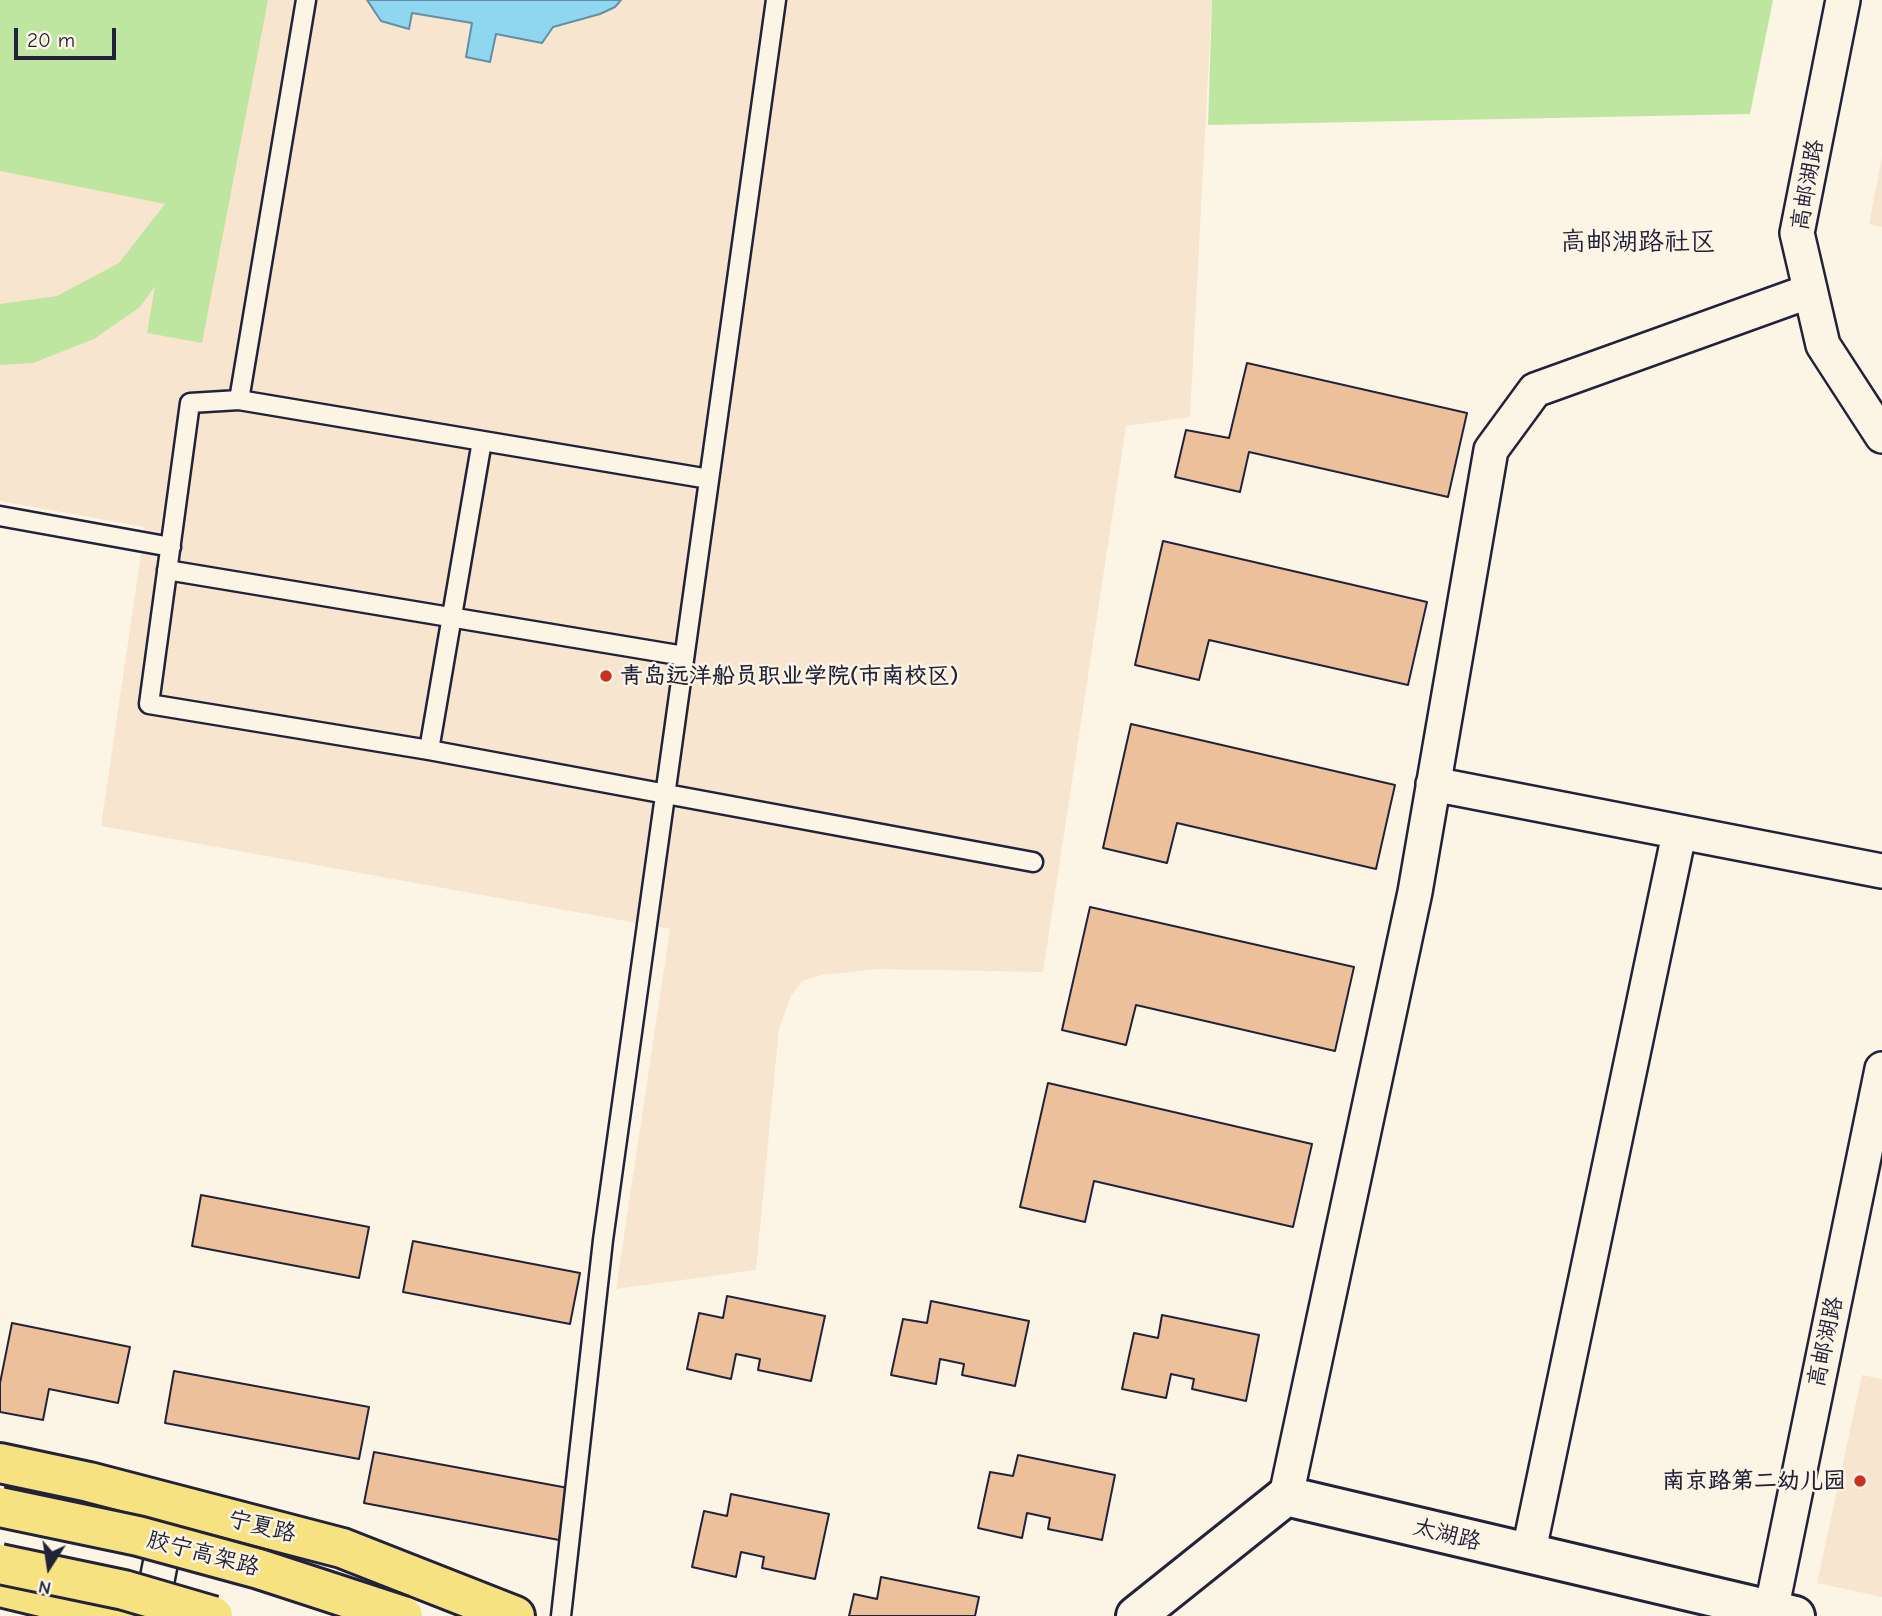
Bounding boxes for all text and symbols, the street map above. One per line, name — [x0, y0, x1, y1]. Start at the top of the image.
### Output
scale bar — [18, 14, 119, 58]
text: 20 m — [27, 28, 75, 52]
street label: 高邮湖路 — [1786, 137, 1830, 233]
district label: 高邮湖路社区 — [1560, 227, 1716, 259]
place label: 青岛远洋船员职业学院(市南校区) — [620, 662, 958, 690]
marker: 青岛远洋船员职业学院(市南校区) — [598, 668, 614, 684]
street label: 高邮湖路 — [1803, 1294, 1849, 1390]
place label: 南京路第二幼儿园 — [1662, 1467, 1846, 1495]
marker: 南京路第二幼儿园 — [1852, 1473, 1868, 1489]
street label: 宁夏路 — [225, 1505, 299, 1549]
street label: 太湖路 — [1410, 1513, 1484, 1557]
street label: 胶宁高架路 — [144, 1526, 262, 1582]
north arrow — [14, 1532, 84, 1602]
text: N — [36, 1575, 53, 1600]

